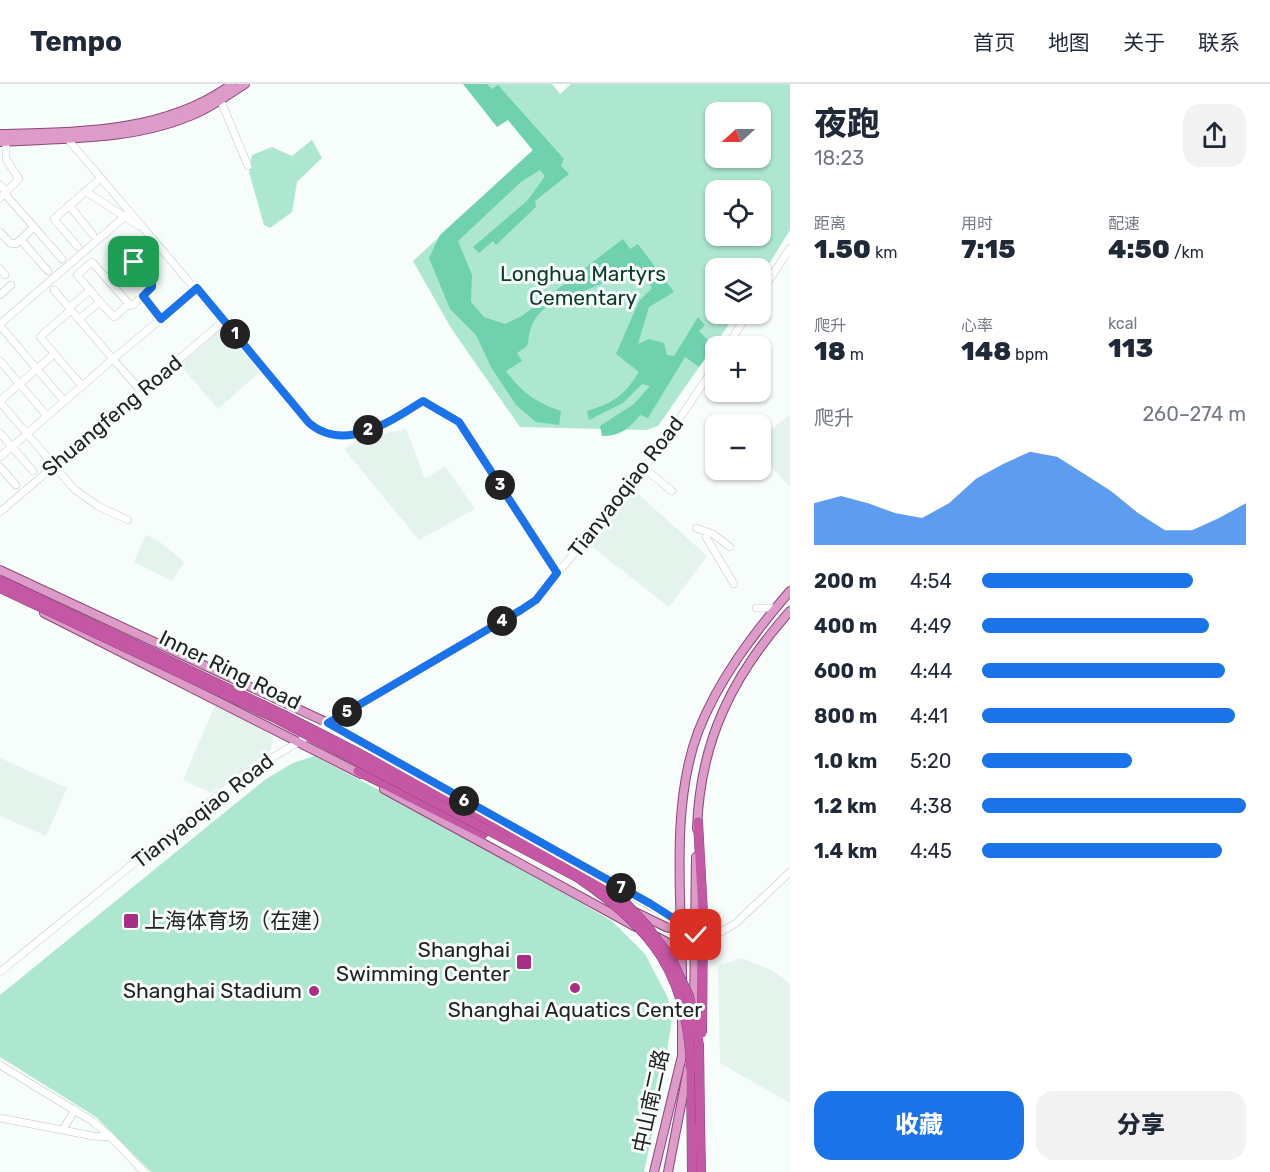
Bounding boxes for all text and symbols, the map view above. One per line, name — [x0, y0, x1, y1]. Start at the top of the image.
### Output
text: Tempo — [30, 25, 122, 58]
text: 首页 — [973, 30, 1015, 55]
text: 地图 — [1048, 30, 1090, 55]
text: 关于 — [1123, 30, 1165, 55]
text: 联系 — [1198, 30, 1240, 55]
north arrow — [705, 102, 771, 168]
map controls — [705, 102, 771, 480]
text: 夜跑 — [814, 104, 880, 143]
button: share — [1183, 104, 1246, 167]
text: 18:23 — [814, 146, 864, 170]
button: locate — [705, 180, 771, 246]
text: 距离 — [814, 214, 846, 233]
text: 用时 — [961, 214, 993, 233]
text: 配速 — [1108, 214, 1140, 233]
text: 1.50 — [814, 234, 871, 265]
text: 7:15 — [961, 234, 1016, 265]
text: 4:50 — [1108, 234, 1170, 265]
pin — [108, 236, 159, 287]
text: km — [871, 243, 897, 262]
text: /km — [1170, 243, 1204, 262]
icon: arrive — [117, 245, 150, 278]
button: layers — [705, 258, 771, 324]
park label: Longhua Martyrs Cementary — [500, 261, 666, 310]
text: kcal — [1108, 314, 1137, 333]
text: 爬升 — [814, 316, 846, 335]
text: 心率 — [961, 316, 993, 335]
pin: 1 — [220, 319, 250, 349]
text: 1 — [231, 324, 239, 343]
text: 113 — [1108, 333, 1153, 364]
button: + — [705, 336, 771, 402]
text: 18 — [814, 336, 846, 367]
text: 148 — [961, 336, 1011, 367]
text: m — [846, 345, 864, 364]
text: bpm — [1011, 345, 1048, 364]
street label: Shuangfeng Road — [37, 350, 187, 481]
text: 260–274 m — [1142, 402, 1246, 426]
text: 爬升 — [814, 406, 854, 430]
street label: Tianyaoqiao Road — [563, 411, 688, 562]
button: − — [705, 414, 771, 480]
pin: 2 — [353, 415, 383, 445]
text: 2 — [363, 420, 373, 439]
pin: 3 — [485, 470, 515, 500]
text: 3 — [495, 475, 505, 494]
text: 200 m — [814, 569, 877, 593]
text: 4:54 — [910, 569, 952, 593]
pin: 4 — [487, 606, 517, 636]
text: 4 — [497, 611, 507, 630]
text: 400 m — [814, 614, 877, 638]
text: 4:49 — [910, 614, 952, 638]
street label: Inner Ring Road — [155, 624, 305, 715]
text: 600 m — [814, 659, 877, 683]
text: 4:44 — [910, 659, 952, 683]
pin: 5 — [332, 697, 362, 727]
text: 5 — [342, 702, 352, 721]
text: 800 m — [814, 704, 877, 728]
text: 4:41 — [910, 704, 948, 728]
street label: Tianyaoqiao Road — [127, 748, 278, 873]
text: 1.0 km — [814, 749, 877, 773]
text: 5:20 — [910, 749, 951, 773]
pin: 6 — [449, 786, 479, 816]
text: 6 — [459, 791, 469, 810]
text: 1.2 km — [814, 794, 877, 818]
text: 4:38 — [910, 794, 952, 818]
text: 1.4 km — [814, 839, 877, 863]
text: 4:45 — [910, 839, 952, 863]
pin: 7 — [606, 873, 636, 903]
text: 7 — [616, 878, 626, 897]
place label: 上海体育场（在建） — [144, 908, 333, 933]
pin — [670, 909, 721, 960]
marker: 上海体育场（在建） — [122, 912, 140, 930]
icon: check — [679, 918, 712, 951]
place label: Shanghai Swimming Center — [336, 937, 510, 986]
marker: Shanghai Swimming Center — [515, 953, 533, 971]
place label: Shanghai Stadium — [123, 978, 302, 1003]
marker: Shanghai Aquatics Center — [568, 981, 582, 995]
marker: Shanghai Stadium — [307, 984, 321, 998]
place label: Shanghai Aquatics Center — [448, 997, 702, 1022]
street label: 中山南二路 — [627, 1047, 674, 1155]
button: 收藏 — [814, 1091, 1024, 1160]
button: 分享 — [1036, 1091, 1246, 1160]

